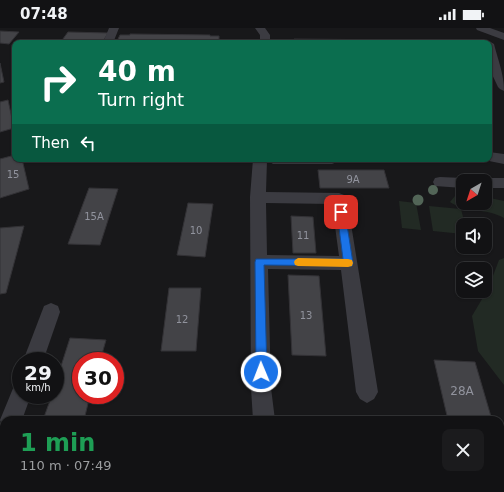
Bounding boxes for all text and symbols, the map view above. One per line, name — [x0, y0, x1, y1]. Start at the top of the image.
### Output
text: 07:48 — [20, 5, 68, 23]
text: 40 m — [98, 55, 176, 88]
icon: right — [32, 56, 84, 108]
text: Turn right — [98, 89, 184, 110]
icon: left — [77, 132, 99, 154]
text: Then — [32, 134, 69, 152]
house number: 15 — [7, 169, 19, 180]
house number: 9А — [346, 174, 360, 185]
north arrow — [456, 174, 492, 210]
map controls — [456, 174, 492, 298]
pin — [324, 195, 358, 229]
icon: arrive — [330, 201, 352, 223]
house number: 15А — [84, 211, 104, 222]
button: sound — [456, 218, 492, 254]
house number: 10 — [190, 225, 202, 236]
house number: 11 — [297, 230, 309, 241]
button: layers — [456, 262, 492, 298]
house number: 13 — [300, 310, 312, 321]
house number: 12 — [176, 314, 188, 325]
position arrow — [240, 351, 282, 393]
speed limit sign: 30 — [72, 352, 124, 404]
text: 29 — [24, 361, 52, 385]
text: km/h — [25, 382, 51, 393]
house number: 28А — [450, 384, 475, 398]
text: 1 min — [20, 429, 95, 457]
button: close — [442, 429, 484, 471]
text: 110 m · 07:49 — [20, 458, 111, 473]

